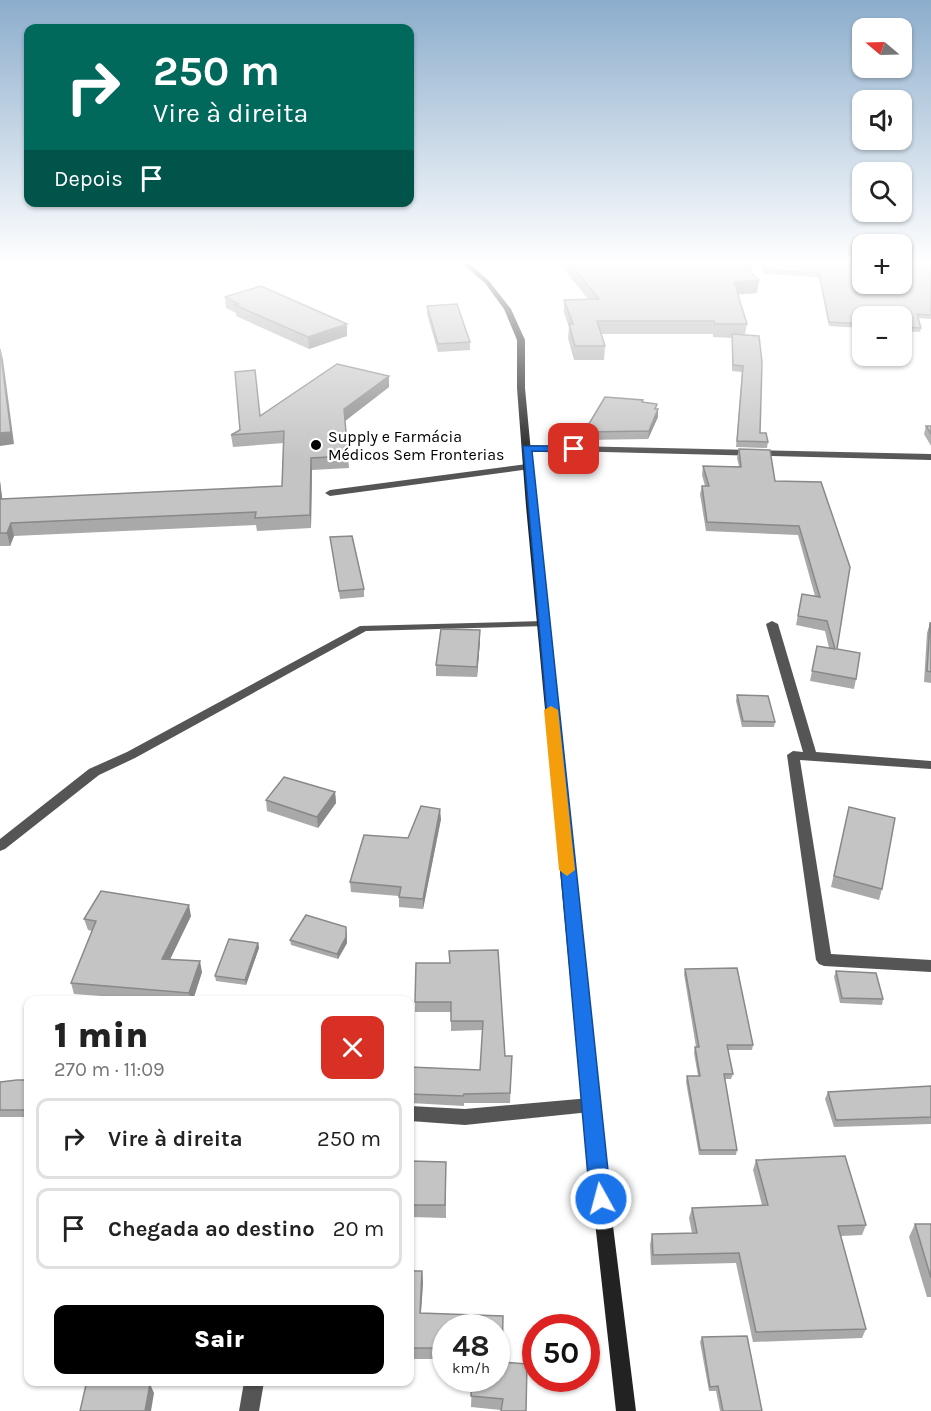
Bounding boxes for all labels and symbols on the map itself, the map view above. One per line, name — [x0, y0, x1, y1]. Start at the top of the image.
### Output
north arrow — [852, 18, 912, 78]
pin — [548, 423, 599, 474]
place label: Supply e Farmácia Médicos Sem Fronterias — [328, 427, 504, 464]
marker: Supply e Farmácia Médicos Sem Fronterias — [309, 438, 323, 452]
position arrow — [569, 1167, 633, 1231]
speed limit sign: 50 — [522, 1314, 600, 1392]

